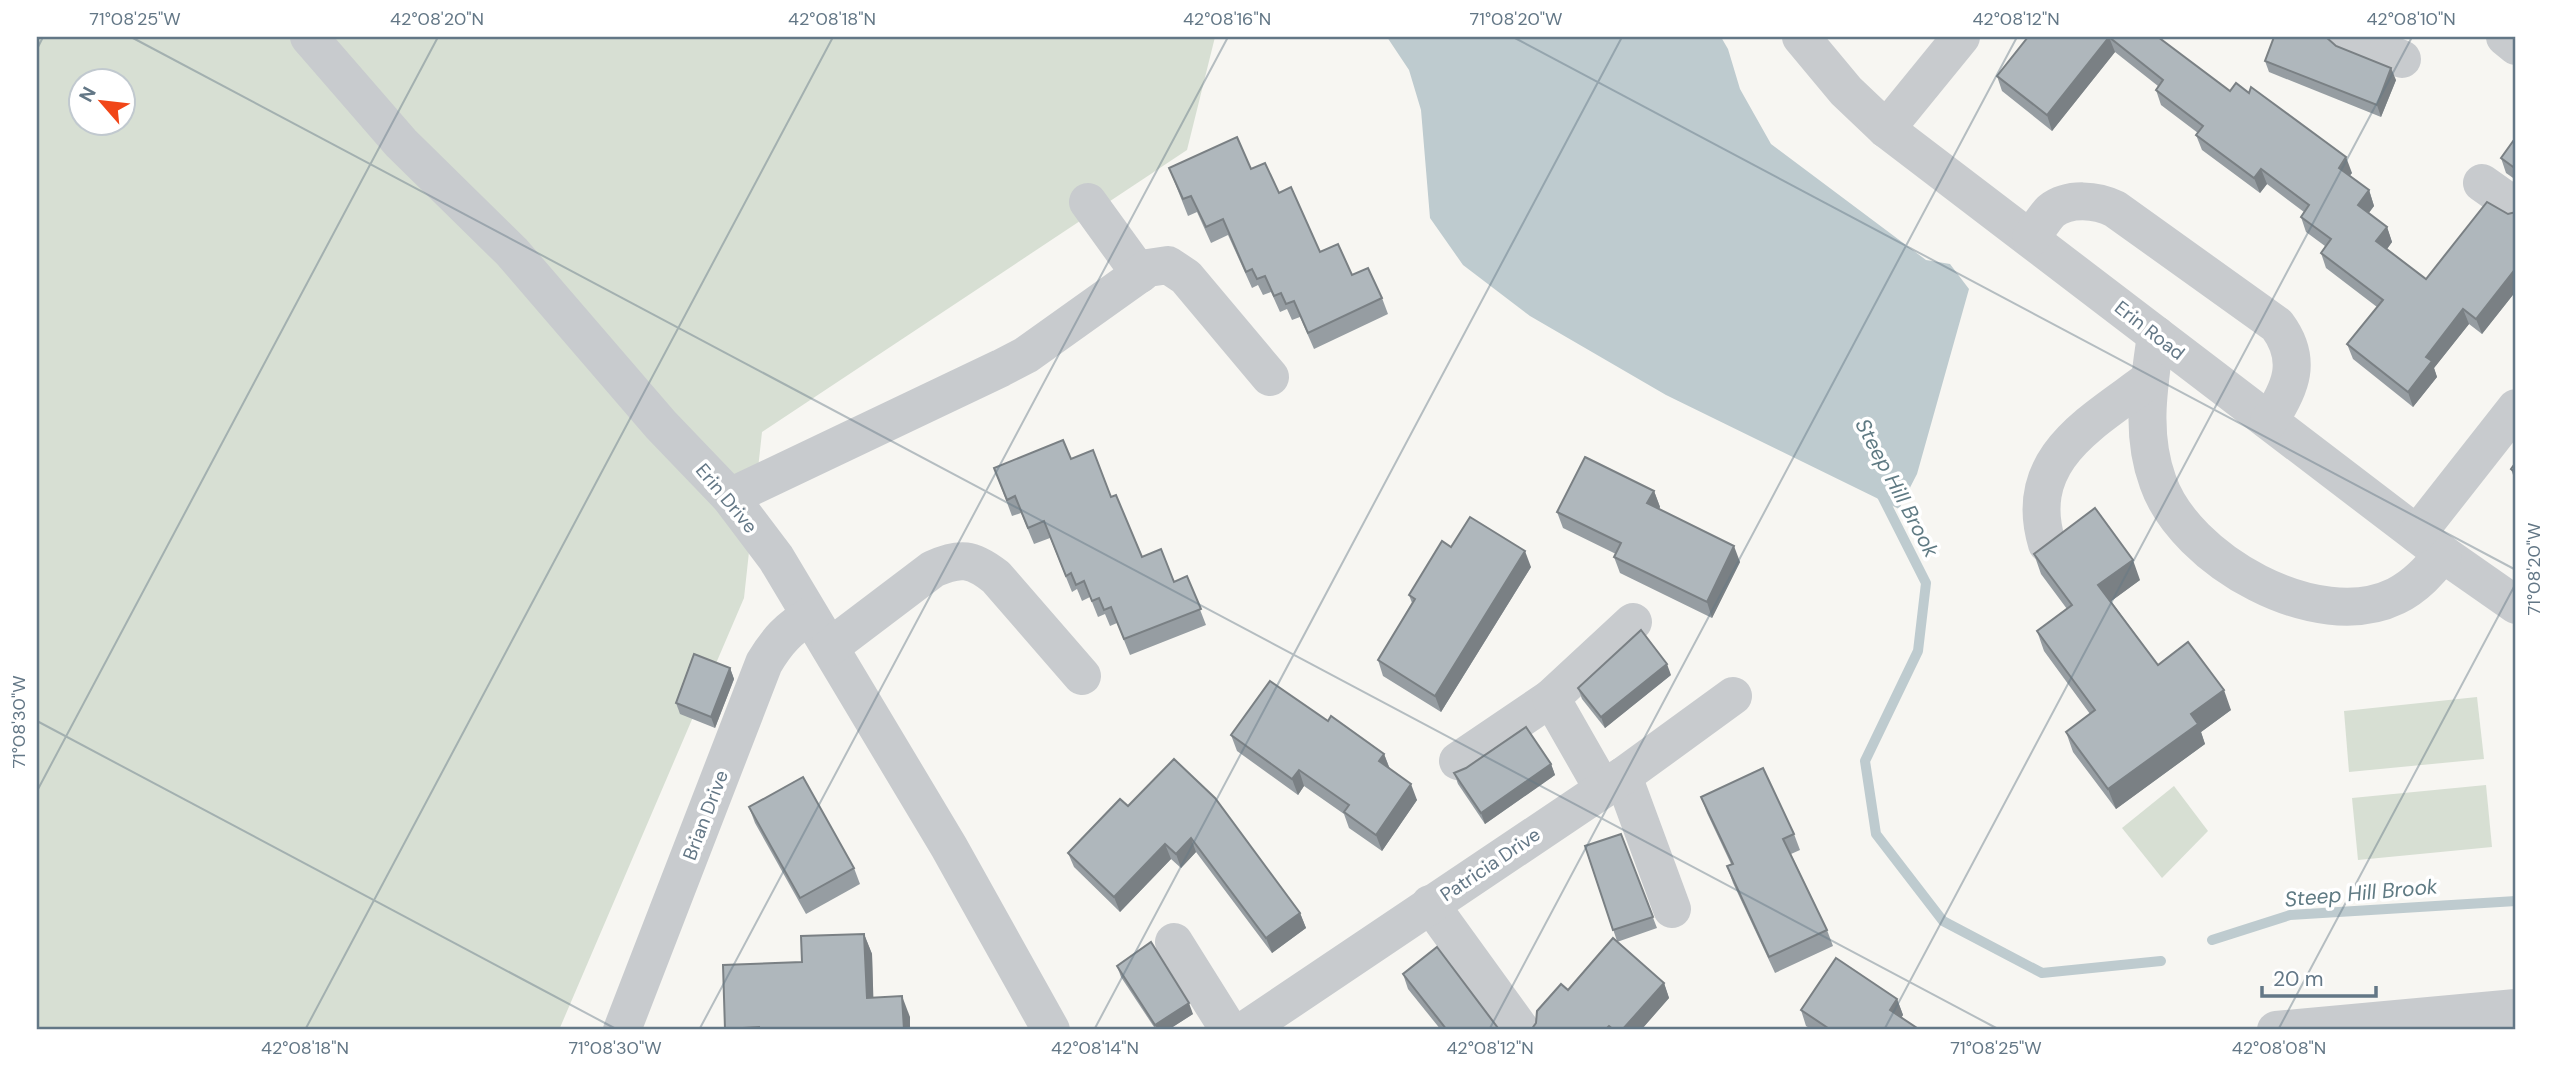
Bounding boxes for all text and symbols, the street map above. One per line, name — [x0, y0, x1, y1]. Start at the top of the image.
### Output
text: 71°08'25"W — [89, 7, 181, 31]
text: 42°08'20"N — [390, 7, 484, 31]
text: 42°08'18"N — [788, 7, 876, 31]
text: 42°08'16"N — [1183, 7, 1271, 31]
text: 71°08'20"W — [1470, 7, 1562, 31]
text: 42°08'12"N — [1972, 7, 2060, 31]
text: 42°08'10"N — [2366, 7, 2456, 31]
north arrow — [66, 66, 136, 136]
text: N — [73, 82, 102, 106]
street label: Erin Road — [2109, 295, 2190, 366]
water label: Steep Hill Brook — [1849, 414, 1946, 563]
street label: Erin Drive — [690, 458, 763, 538]
text: 71°08'20"W — [2522, 523, 2546, 615]
text: 71°08'30"W — [7, 675, 31, 769]
street label: Brian Drive — [677, 767, 734, 864]
street label: Patricia Drive — [1435, 822, 1545, 907]
water label: Steep Hill Brook — [2283, 872, 2439, 914]
scale bar — [2262, 955, 2376, 999]
text: 20 m — [2273, 965, 2324, 993]
text: 42°08'18"N — [261, 1036, 349, 1060]
text: 71°08'30"W — [568, 1036, 662, 1060]
text: 42°08'14"N — [1051, 1036, 1139, 1060]
text: 42°08'12"N — [1446, 1036, 1534, 1060]
text: 71°08'25"W — [1950, 1036, 2042, 1060]
text: 42°08'08"N — [2232, 1036, 2326, 1060]

